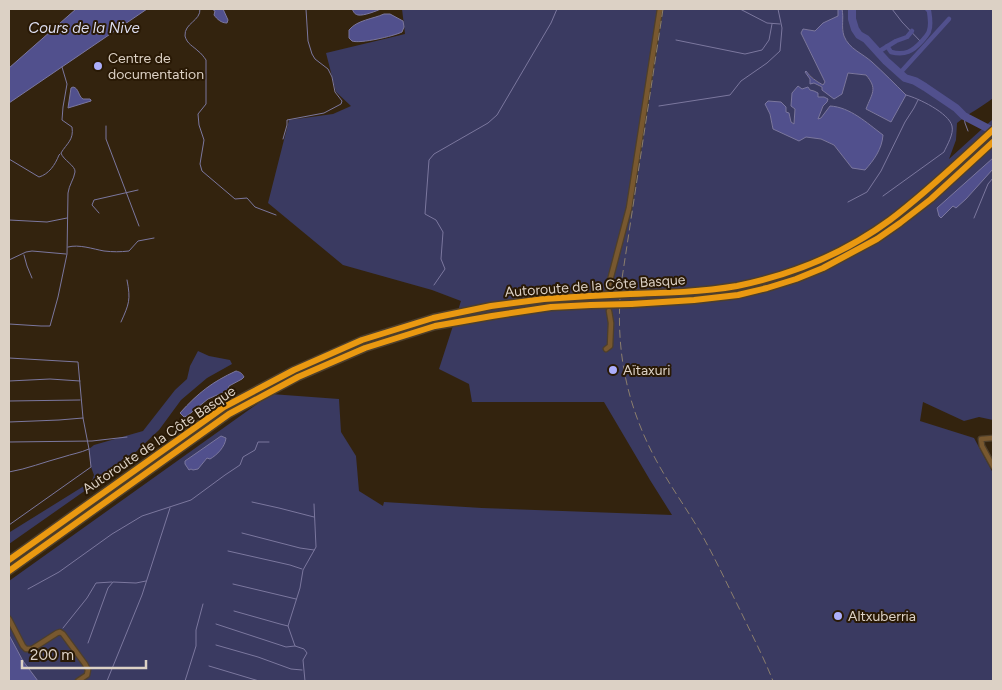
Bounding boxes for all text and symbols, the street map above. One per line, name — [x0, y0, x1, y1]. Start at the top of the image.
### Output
water label: Cours de la Nive — [28, 19, 140, 37]
place label: Centre de documentation — [108, 50, 204, 83]
marker: Centre de documentation — [92, 60, 104, 72]
street label: Autoroute de la Côte Basque — [504, 271, 686, 301]
place label: Aïtaxuri — [623, 362, 671, 379]
marker: Aïtaxuri — [607, 364, 619, 376]
street label: Autoroute de la Côte Basque — [79, 382, 239, 498]
place label: Altxuberria — [848, 608, 916, 625]
marker: Altxuberria — [832, 610, 844, 622]
scale bar — [22, 638, 146, 670]
text: 200 m — [30, 646, 74, 664]

